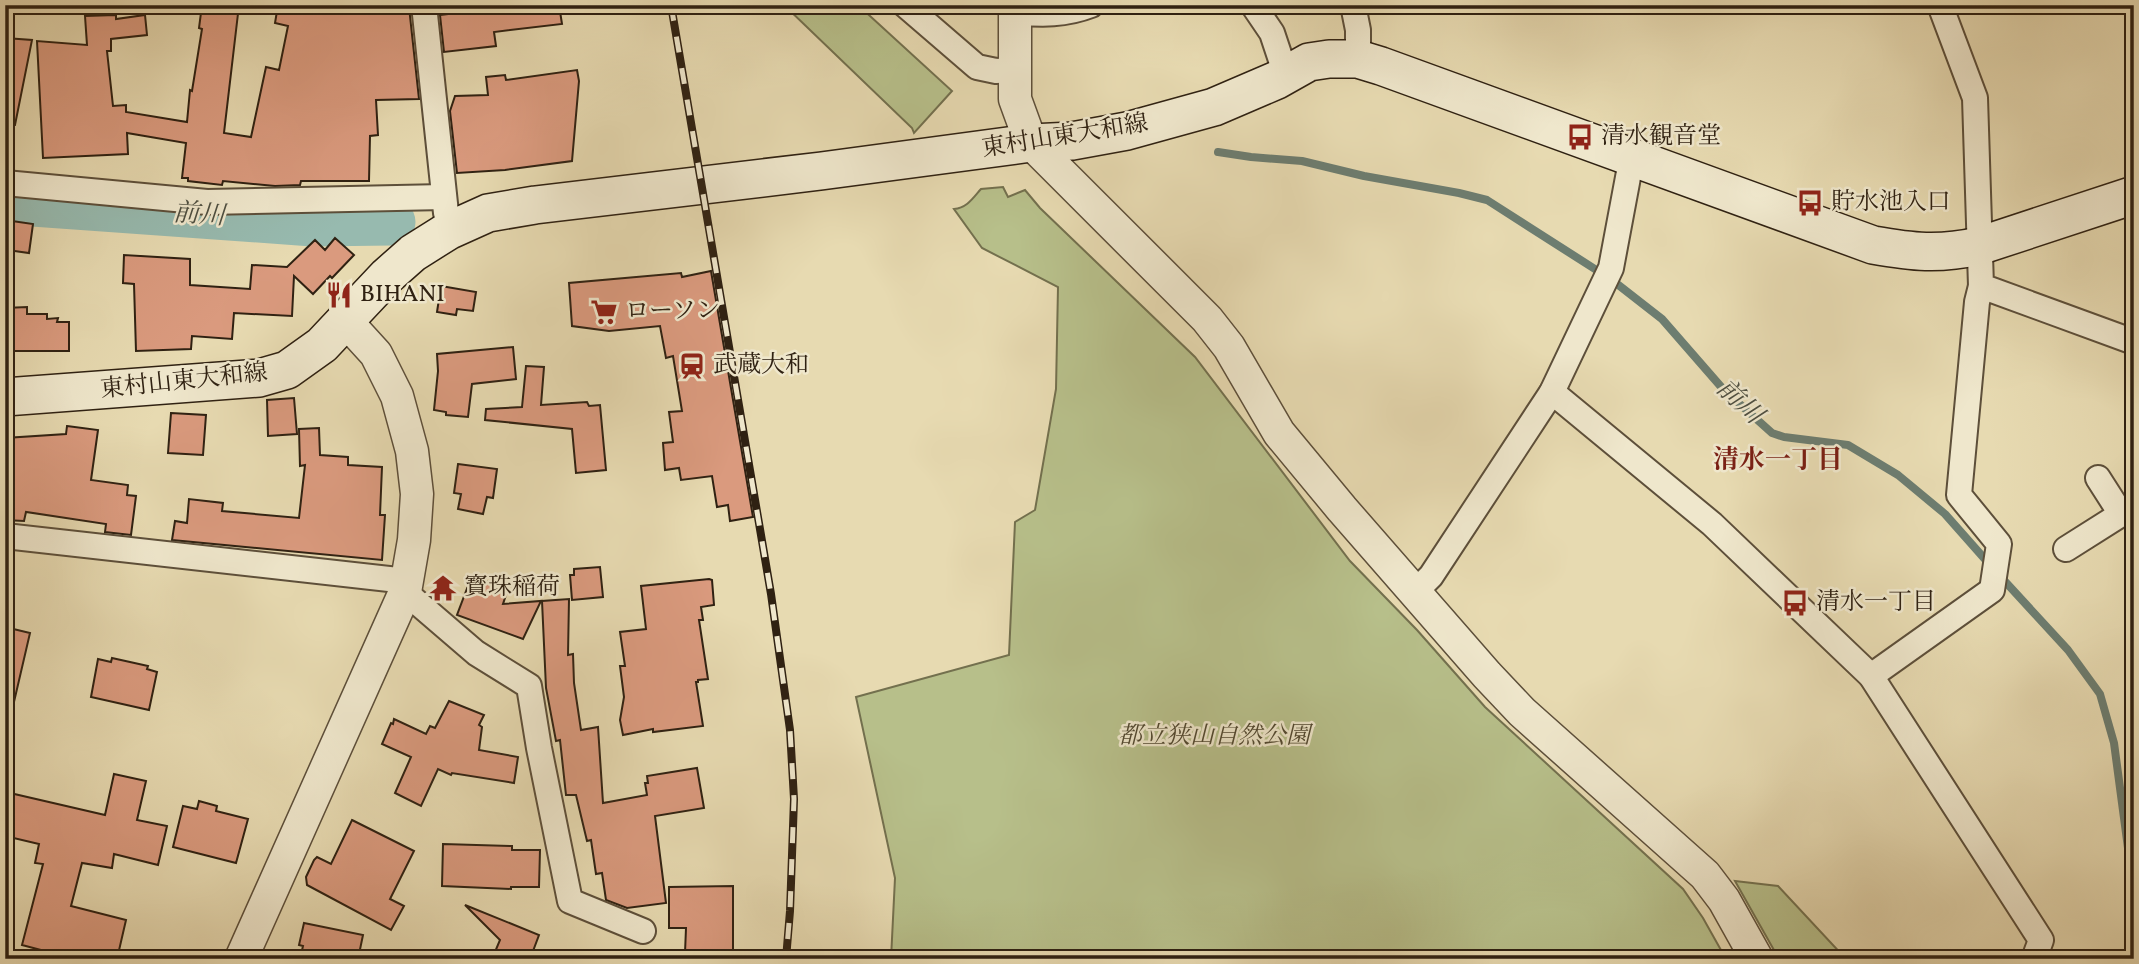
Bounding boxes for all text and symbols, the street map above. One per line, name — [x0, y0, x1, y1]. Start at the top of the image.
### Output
street label: 東村山東大和線 — [979, 107, 1151, 167]
place label: 清水観音堂 — [1601, 120, 1721, 154]
bus stop icon: 清水観音堂 — [1565, 122, 1595, 152]
place label: 貯水池入口 — [1831, 186, 1951, 220]
bus stop icon: 貯水池入口 — [1795, 188, 1825, 218]
water label: 前川 — [172, 195, 229, 235]
place label: BIHANI — [360, 278, 445, 312]
restaurant icon: BIHANI — [324, 280, 354, 310]
place label: ローソン — [625, 295, 720, 329]
supermarket icon: ローソン — [589, 297, 619, 327]
place label: 武蔵大和 — [713, 349, 809, 383]
station icon: 武蔵大和 — [677, 351, 707, 381]
street label: 東村山東大和線 — [99, 356, 269, 408]
water label: 前川 — [1708, 371, 1772, 435]
district label: 清水一丁目 — [1713, 443, 1843, 479]
place label: 寳珠稲荷 — [464, 571, 560, 605]
temple icon: 寳珠稲荷 — [428, 573, 458, 603]
place label: 清水一丁目 — [1816, 586, 1936, 620]
bus stop icon: 清水一丁目 — [1780, 588, 1810, 618]
park label: 都立狭山自然公園 — [1118, 720, 1314, 754]

